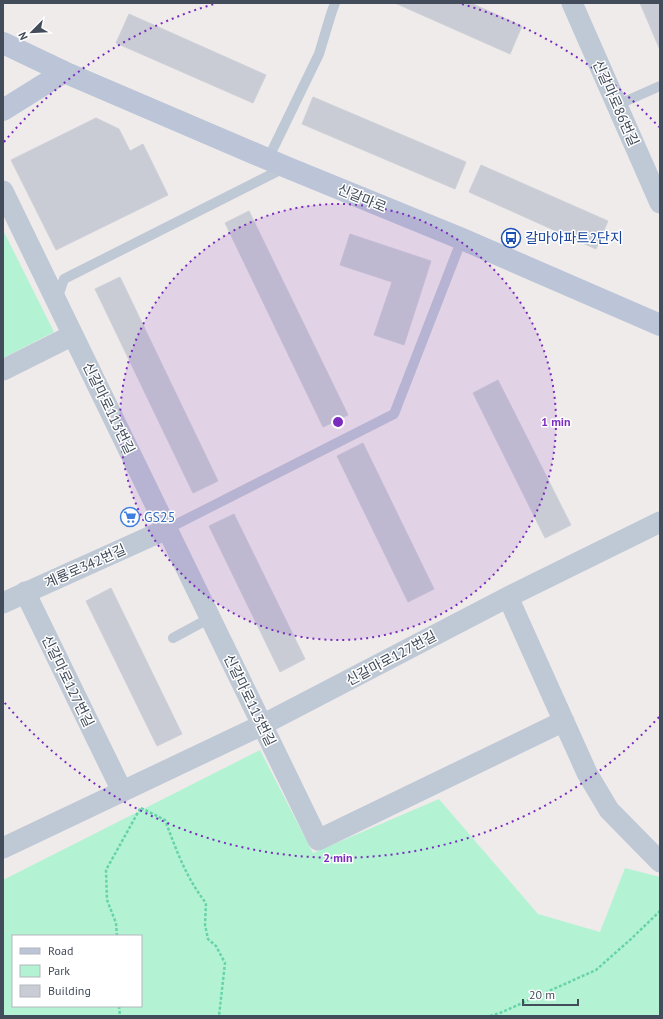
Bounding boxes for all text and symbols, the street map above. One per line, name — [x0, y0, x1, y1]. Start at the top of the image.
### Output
north arrow — [12, 12, 52, 52]
text: N — [15, 30, 31, 42]
street label: 신갈마로86번길 — [589, 57, 643, 149]
street label: 신갈마로 — [335, 180, 389, 216]
bus stop icon: 갈마아파트2단지 — [500, 227, 522, 249]
place label: 갈마아파트2단지 — [525, 229, 623, 247]
street label: 신갈마로113번길 — [79, 359, 139, 457]
text: 1 min — [541, 414, 571, 429]
centre of rings — [331, 415, 345, 429]
supermarket icon: GS25 — [119, 506, 141, 528]
place label: GS25 — [144, 508, 175, 526]
street label: 계룡로342번길 — [41, 540, 129, 592]
street label: 신갈마로127번길 — [343, 627, 439, 689]
street label: 신갈마로127번길 — [38, 632, 98, 730]
street label: 신갈마로113번길 — [220, 651, 280, 749]
text: 2 min — [323, 850, 353, 865]
legend — [12, 935, 142, 1007]
text: Road — [48, 943, 73, 958]
text: Park — [48, 963, 70, 978]
scale bar — [523, 981, 578, 1007]
text: Building — [48, 983, 91, 998]
text: 20 m — [529, 987, 555, 1002]

